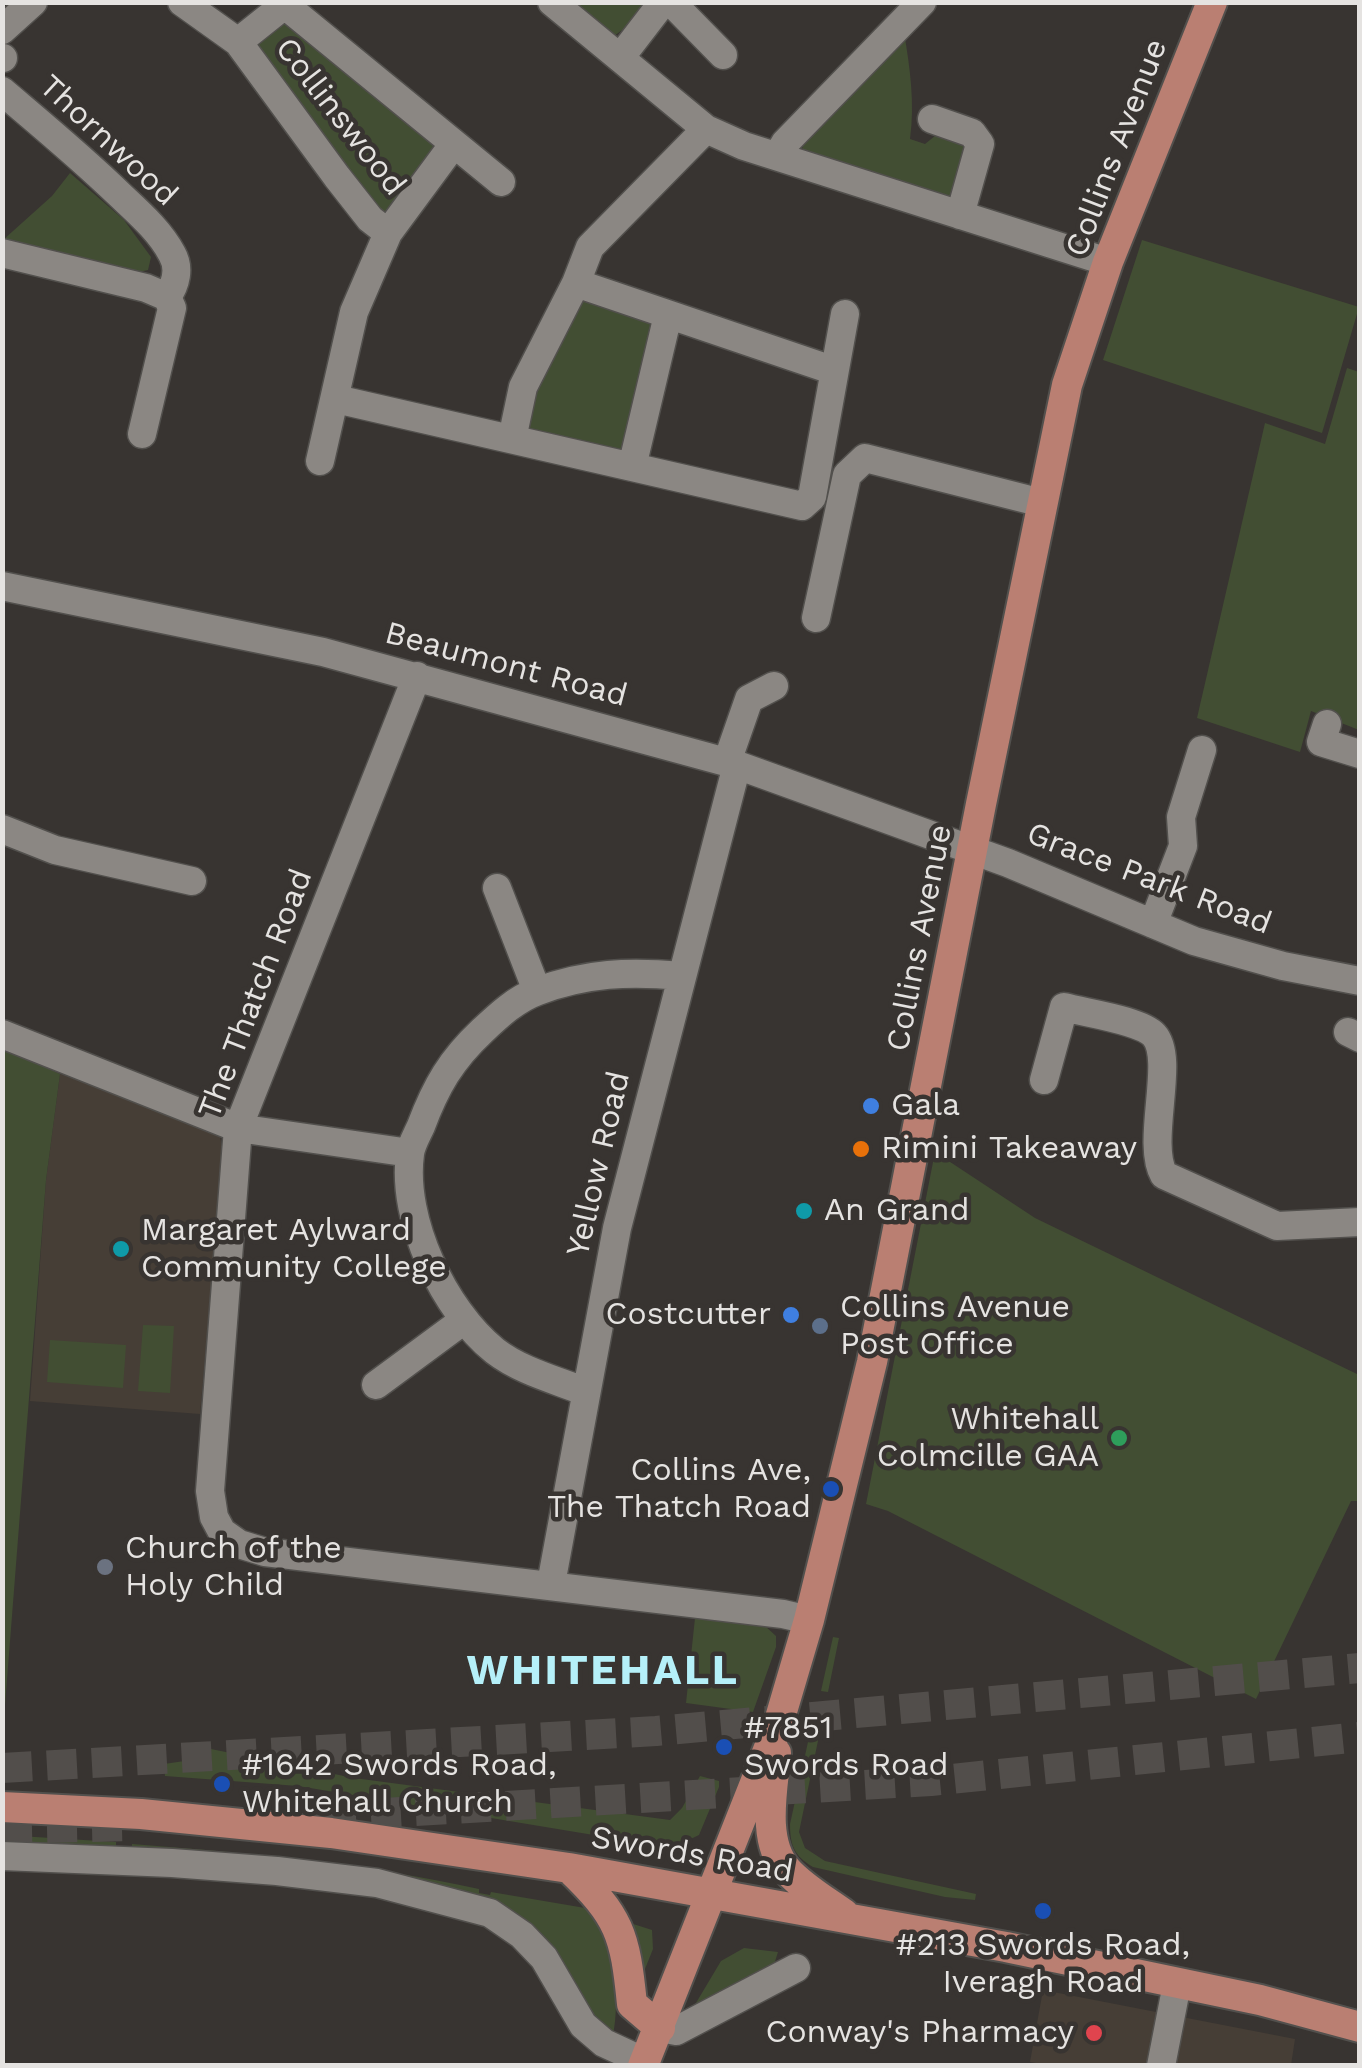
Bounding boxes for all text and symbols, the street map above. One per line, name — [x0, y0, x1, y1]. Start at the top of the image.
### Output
street label: Collinswood — [266, 30, 414, 204]
street label: Collins Avenue — [1058, 34, 1176, 262]
street label: Thornwood — [31, 67, 185, 215]
street label: Beaumont Road — [381, 614, 631, 716]
street label: Grace Park Road — [1021, 815, 1277, 943]
street label: Collins Avenue — [879, 821, 961, 1055]
street label: The Thatch Road — [191, 864, 321, 1124]
street label: Yellow Road — [559, 1068, 639, 1260]
place label: Gala — [891, 1087, 960, 1125]
marker: Gala — [860, 1095, 882, 1117]
place label: Rimini Takeaway — [881, 1130, 1137, 1168]
marker: Rimini Takeaway — [850, 1138, 872, 1160]
place label: An Grand — [824, 1192, 970, 1230]
marker: An Grand — [793, 1200, 815, 1222]
place label: Margaret Aylward Community College — [141, 1212, 447, 1287]
marker: Margaret Aylward Community College — [110, 1238, 132, 1260]
place label: Collins Avenue Post Office — [840, 1289, 1070, 1364]
place label: Costcutter — [606, 1296, 771, 1334]
marker: Costcutter — [780, 1304, 802, 1326]
marker: Collins Avenue Post Office — [809, 1315, 831, 1337]
place label: Whitehall Colmcille GAA — [877, 1401, 1099, 1476]
marker: Whitehall Colmcille GAA — [1108, 1427, 1130, 1449]
place label: Collins Ave, The Thatch Road — [547, 1452, 811, 1527]
marker: Collins Ave, The Thatch Road — [820, 1478, 842, 1500]
place label: Church of the Holy Child — [125, 1530, 342, 1605]
marker: Church of the Holy Child — [94, 1556, 116, 1578]
district label: WHITEHALL — [467, 1647, 739, 1697]
place label: #7851 Swords Road — [744, 1710, 948, 1785]
marker: #7851 Swords Road — [713, 1736, 735, 1758]
place label: #1642 Swords Road, Whitehall Church — [242, 1747, 556, 1822]
marker: #1642 Swords Road, Whitehall Church — [211, 1773, 233, 1795]
street label: Swords Road — [588, 1818, 796, 1892]
marker: #213 Swords Road, Iveragh Road — [1032, 1900, 1054, 1922]
place label: #213 Swords Road, Iveragh Road — [896, 1927, 1190, 2002]
place label: Conway's Pharmacy — [765, 2014, 1074, 2052]
marker: Conway's Pharmacy — [1083, 2022, 1105, 2044]

